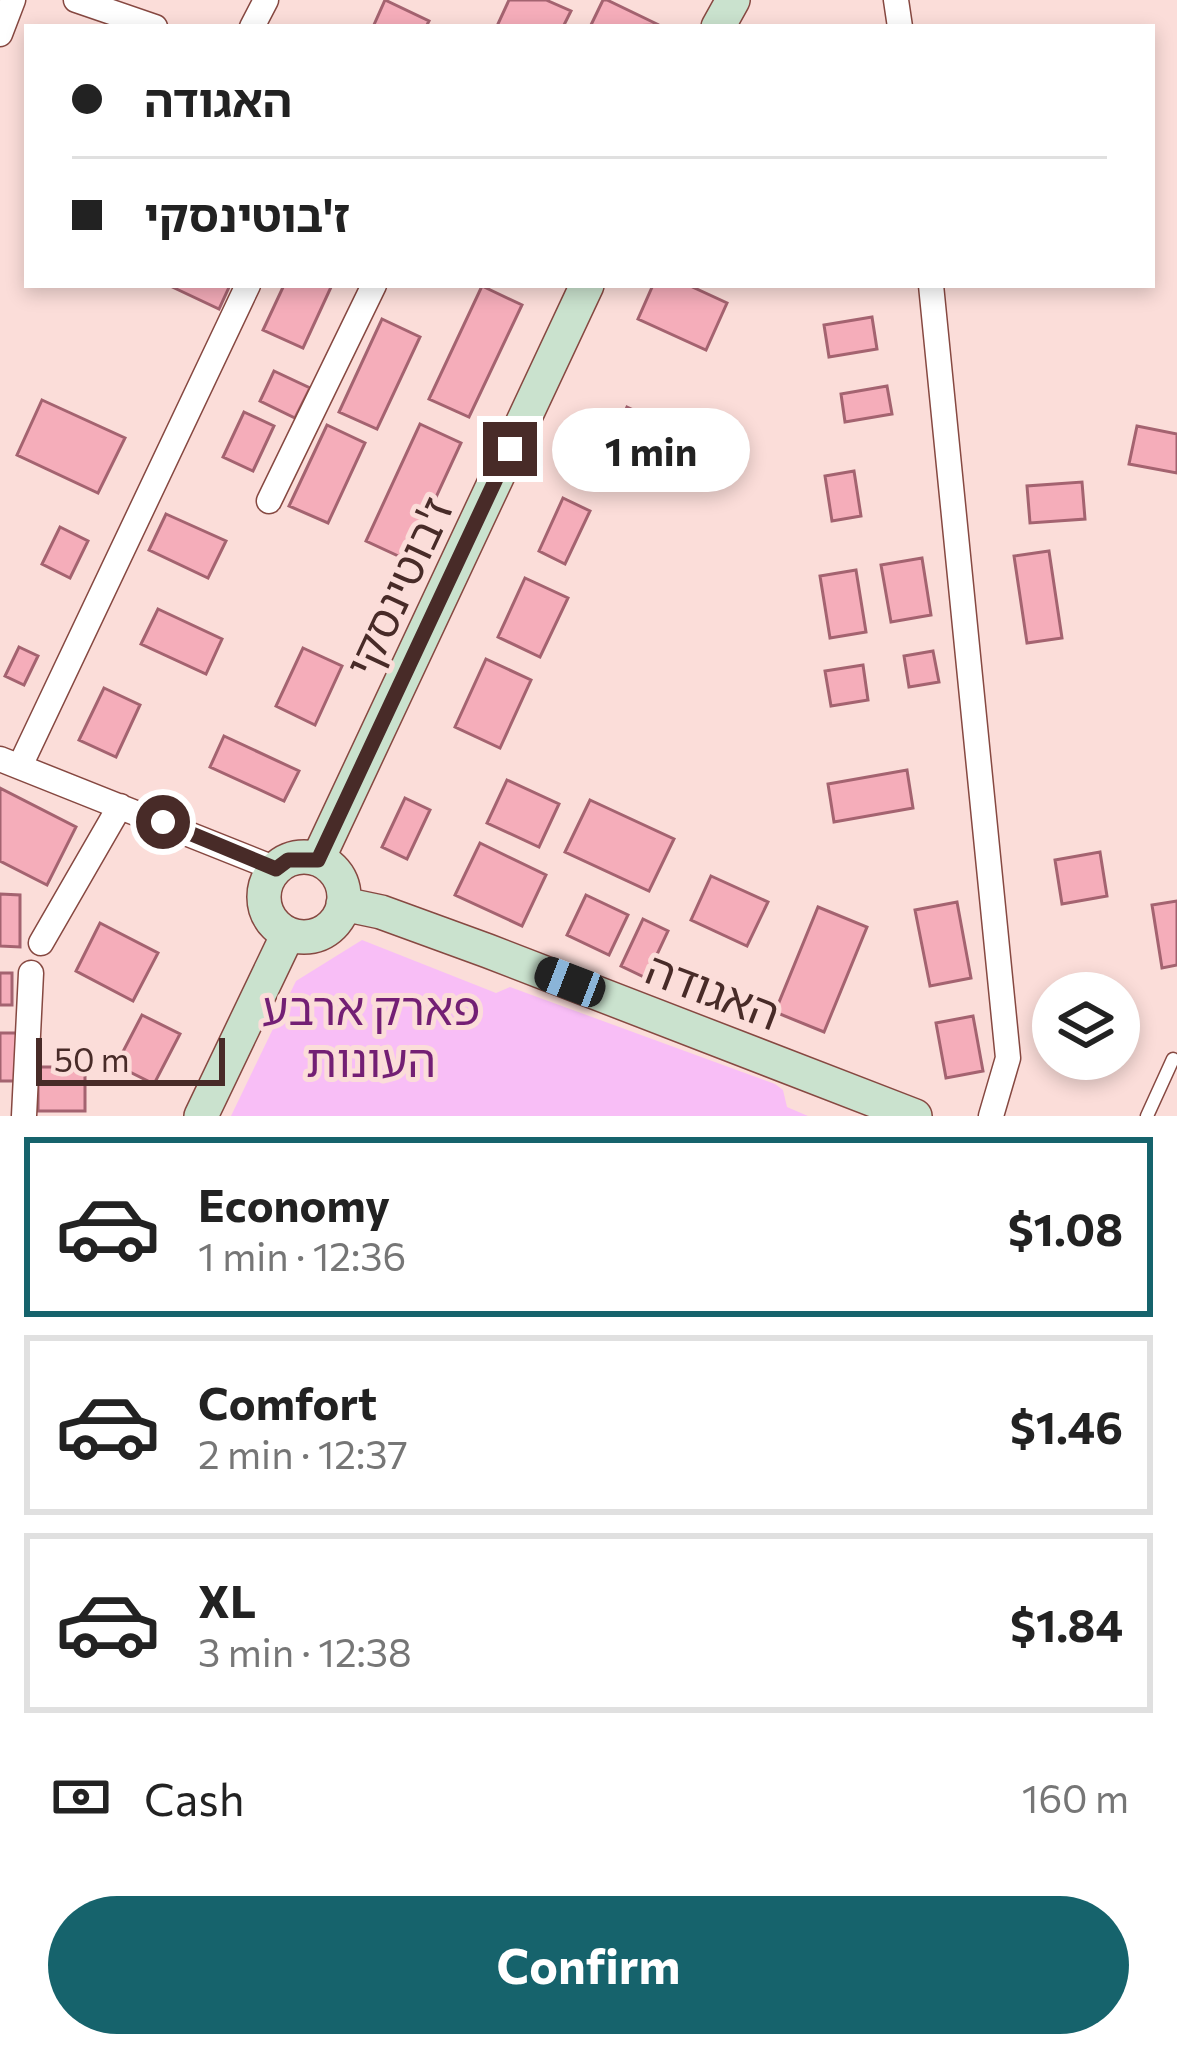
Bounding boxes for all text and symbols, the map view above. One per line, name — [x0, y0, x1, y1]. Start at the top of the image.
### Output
text: האגודה — [144, 71, 292, 126]
text: ז'בוטינסקי — [144, 186, 350, 241]
callout: 1 min — [552, 407, 750, 491]
route end — [483, 422, 537, 476]
text: 1 min — [605, 426, 697, 474]
street label: ז'בוטינסקי — [332, 487, 462, 685]
route start — [136, 795, 190, 849]
street label: האגודה — [639, 938, 789, 1040]
car — [530, 952, 610, 1012]
map controls — [1032, 972, 1140, 1080]
button: layers — [1032, 972, 1140, 1080]
park label: פארק ארבע העונות — [262, 979, 480, 1086]
scale bar — [36, 1032, 225, 1085]
text: 50 m — [54, 1038, 130, 1079]
icon: car — [54, 1173, 162, 1281]
text: Economy — [198, 1176, 390, 1231]
text: $1.08 — [1008, 1200, 1123, 1255]
text: 1 min · 12:36 — [198, 1231, 406, 1279]
icon: car — [54, 1371, 162, 1479]
text: Comfort — [198, 1374, 377, 1429]
text: $1.46 — [1010, 1398, 1123, 1453]
text: 2 min · 12:37 — [198, 1429, 408, 1477]
icon: car — [54, 1569, 162, 1677]
text: XL — [198, 1572, 256, 1627]
text: $1.84 — [1010, 1596, 1123, 1651]
text: 3 min · 12:38 — [198, 1627, 412, 1675]
icon: cash — [48, 1764, 114, 1830]
text: Cash — [144, 1770, 245, 1825]
text: 160 m — [1022, 1773, 1129, 1821]
button: Confirm — [48, 1896, 1129, 2034]

